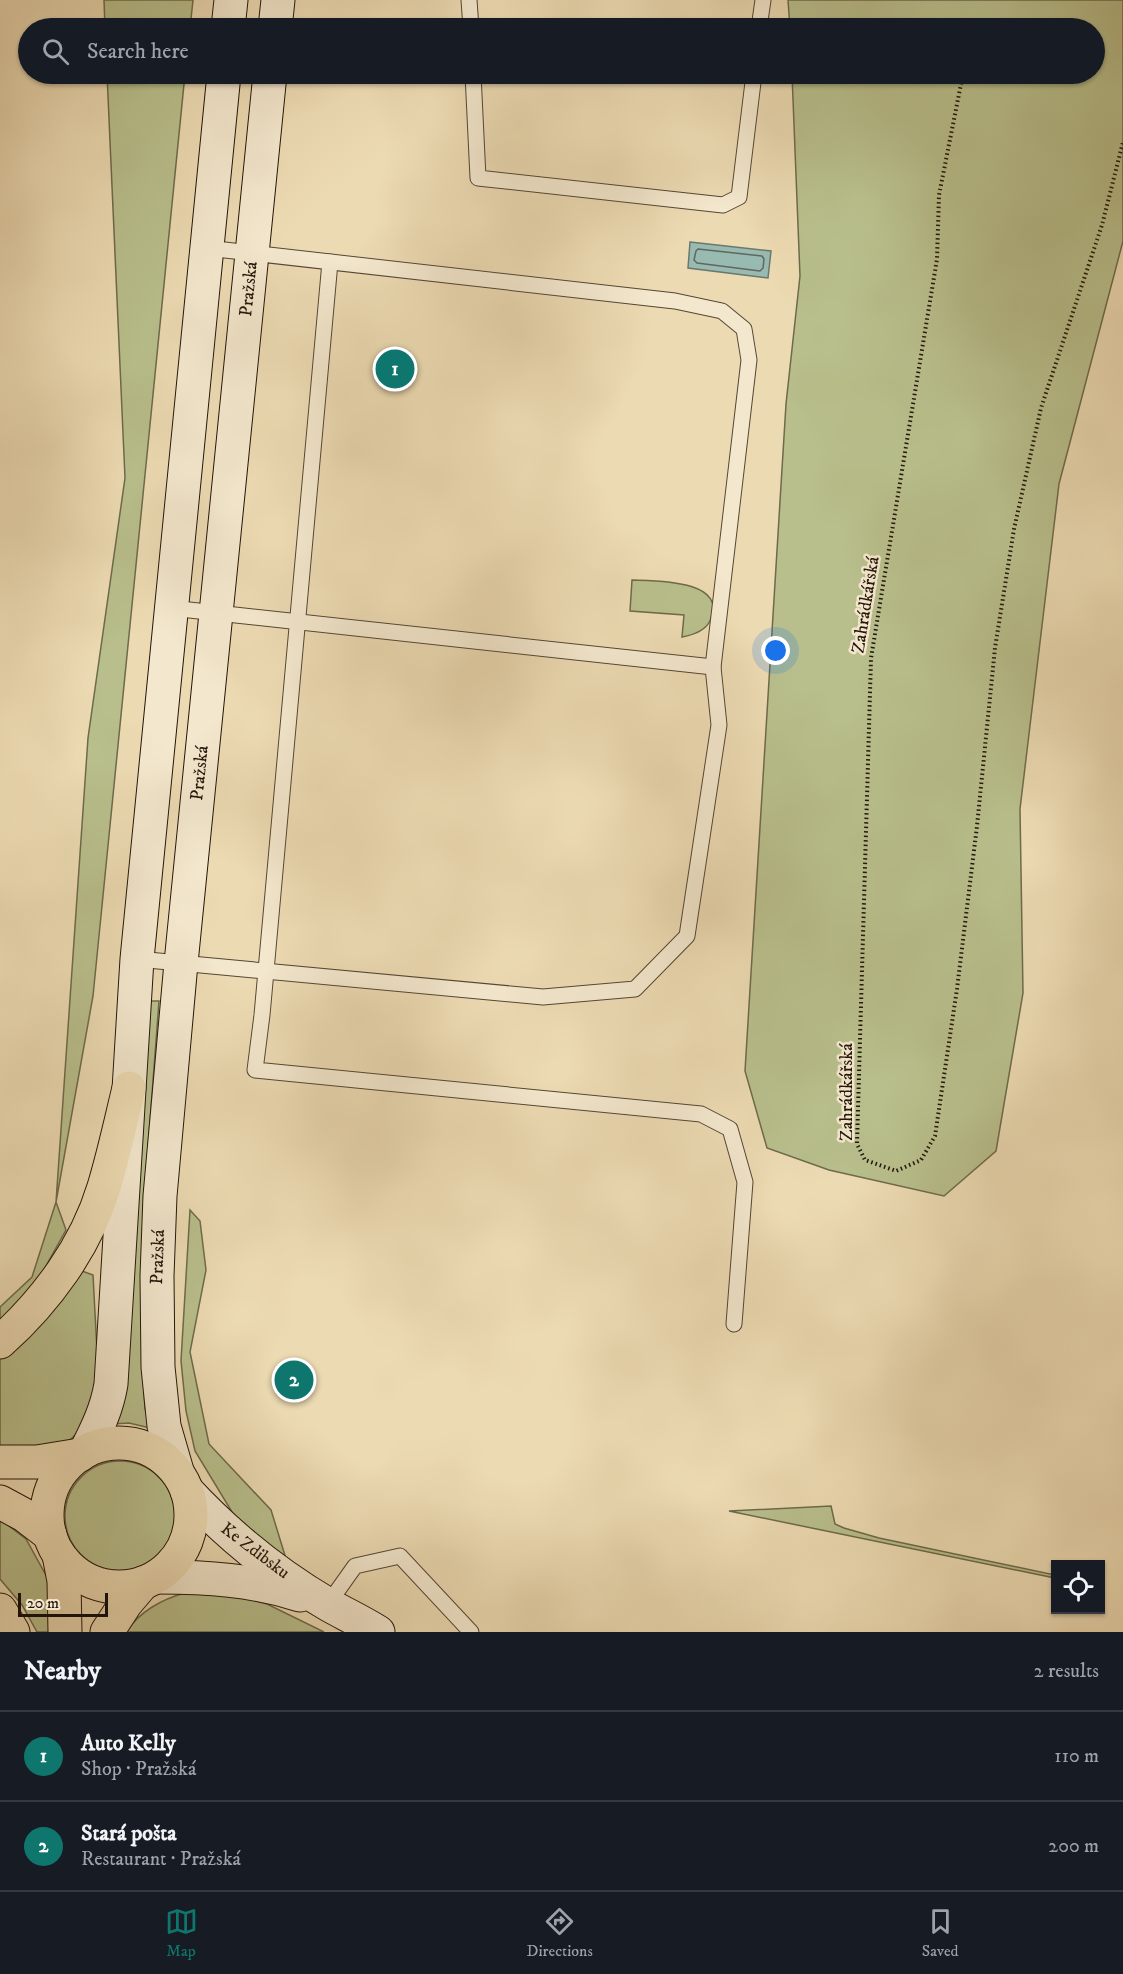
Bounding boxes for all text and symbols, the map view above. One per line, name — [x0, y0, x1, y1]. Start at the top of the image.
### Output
search box — [18, 18, 1105, 84]
icon: search — [39, 35, 72, 68]
text: Search here — [87, 38, 189, 65]
street label: Pražská — [235, 260, 263, 318]
pin: 1 — [376, 346, 414, 392]
street label: Zahrádkářská — [847, 555, 885, 655]
your location — [761, 636, 790, 665]
street label: Pražská — [186, 744, 214, 802]
street label: Zahrádkářská — [836, 1043, 858, 1141]
street label: Pražská — [146, 1229, 170, 1285]
pin: 2 — [274, 1358, 314, 1402]
street label: Ke Zdibsku — [216, 1518, 294, 1584]
map controls — [1051, 1560, 1105, 1614]
button: locate — [1051, 1560, 1105, 1614]
scale bar — [18, 1590, 108, 1618]
text: 20 m — [27, 1593, 59, 1613]
text: Nearby — [24, 1655, 101, 1688]
text: 2 results — [1034, 1659, 1099, 1684]
text: Auto Kelly — [81, 1730, 176, 1757]
text: 1 — [40, 1744, 47, 1769]
text: 110 m — [1054, 1744, 1099, 1769]
text: Shop · Pražská — [81, 1757, 196, 1782]
text: Stará pošta — [81, 1820, 177, 1847]
text: 2 — [39, 1834, 48, 1859]
text: 200 m — [1048, 1834, 1099, 1859]
text: Restaurant · Pražská — [81, 1847, 241, 1872]
tab: Map — [165, 1905, 198, 1961]
tab: Directions — [527, 1905, 593, 1961]
tab: Saved — [922, 1905, 959, 1961]

